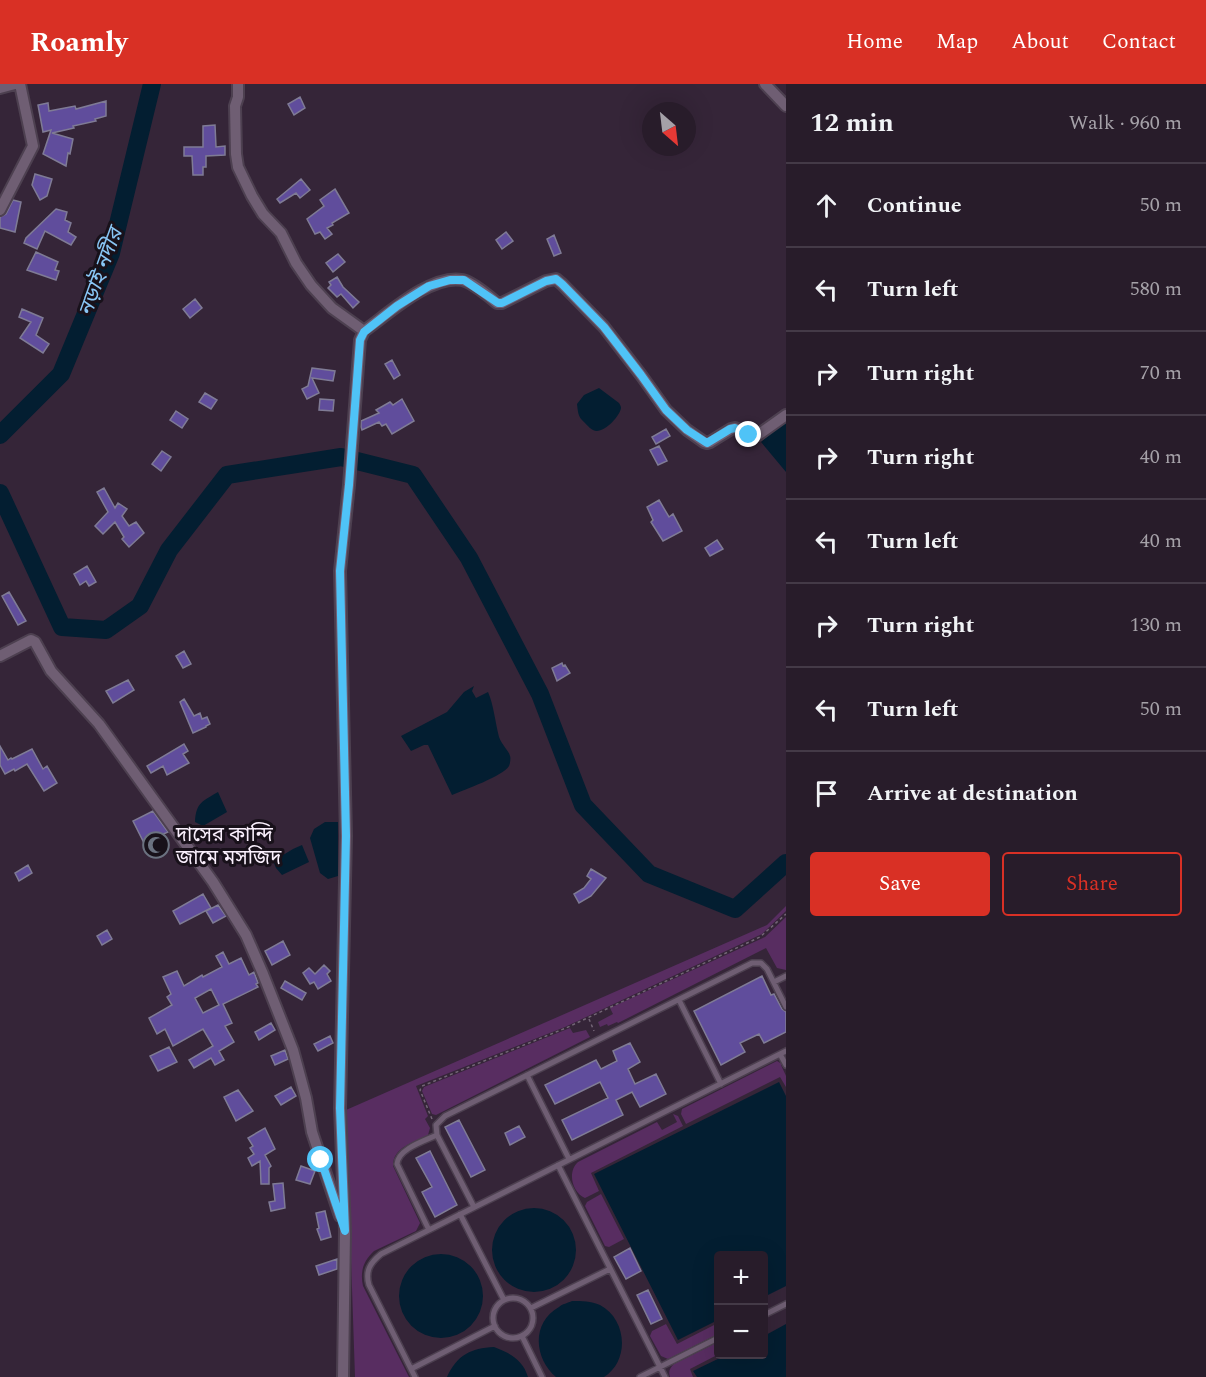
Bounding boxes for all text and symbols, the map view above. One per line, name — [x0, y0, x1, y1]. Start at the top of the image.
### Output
text: Roamly — [30, 21, 128, 64]
text: Home — [846, 26, 903, 58]
text: Map — [936, 26, 978, 58]
text: About — [1011, 26, 1069, 58]
text: Contact — [1102, 26, 1176, 58]
north arrow — [642, 102, 696, 156]
text: 12 min — [810, 103, 894, 143]
text: Walk · 960 m — [1069, 108, 1182, 138]
icon: ahead — [810, 189, 843, 222]
text: Continue — [867, 189, 962, 222]
text: 50 m — [1140, 190, 1182, 220]
water label: নড়াই নদীর — [70, 220, 133, 321]
icon: left — [810, 273, 843, 306]
text: Turn left — [867, 273, 959, 306]
text: 580 m — [1130, 274, 1182, 304]
icon: right — [810, 357, 843, 390]
text: Turn right — [867, 357, 974, 390]
text: 70 m — [1140, 358, 1182, 388]
route end — [735, 421, 761, 447]
icon: right — [810, 441, 843, 474]
text: Turn right — [867, 441, 974, 474]
text: 40 m — [1140, 442, 1182, 472]
icon: left — [810, 525, 843, 558]
text: Turn left — [867, 525, 959, 558]
text: 40 m — [1140, 526, 1182, 556]
icon: right — [810, 609, 843, 642]
text: Turn right — [867, 609, 974, 642]
text: 130 m — [1130, 610, 1182, 640]
icon: left — [810, 693, 843, 726]
text: Turn left — [867, 693, 959, 726]
text: 50 m — [1140, 694, 1182, 724]
icon: arrive — [810, 777, 843, 810]
text: Arrive at destination — [867, 777, 1078, 810]
place label: দাসের কান্দি জামে মসজিদ — [175, 820, 282, 873]
mosque icon: দাসের কান্দি জামে মসজিদ — [141, 830, 171, 860]
button: Save — [810, 852, 990, 916]
button: Share — [1002, 852, 1182, 916]
route start — [307, 1146, 333, 1172]
map controls — [714, 1251, 768, 1359]
button: + — [714, 1251, 768, 1305]
button: − — [714, 1305, 768, 1359]

